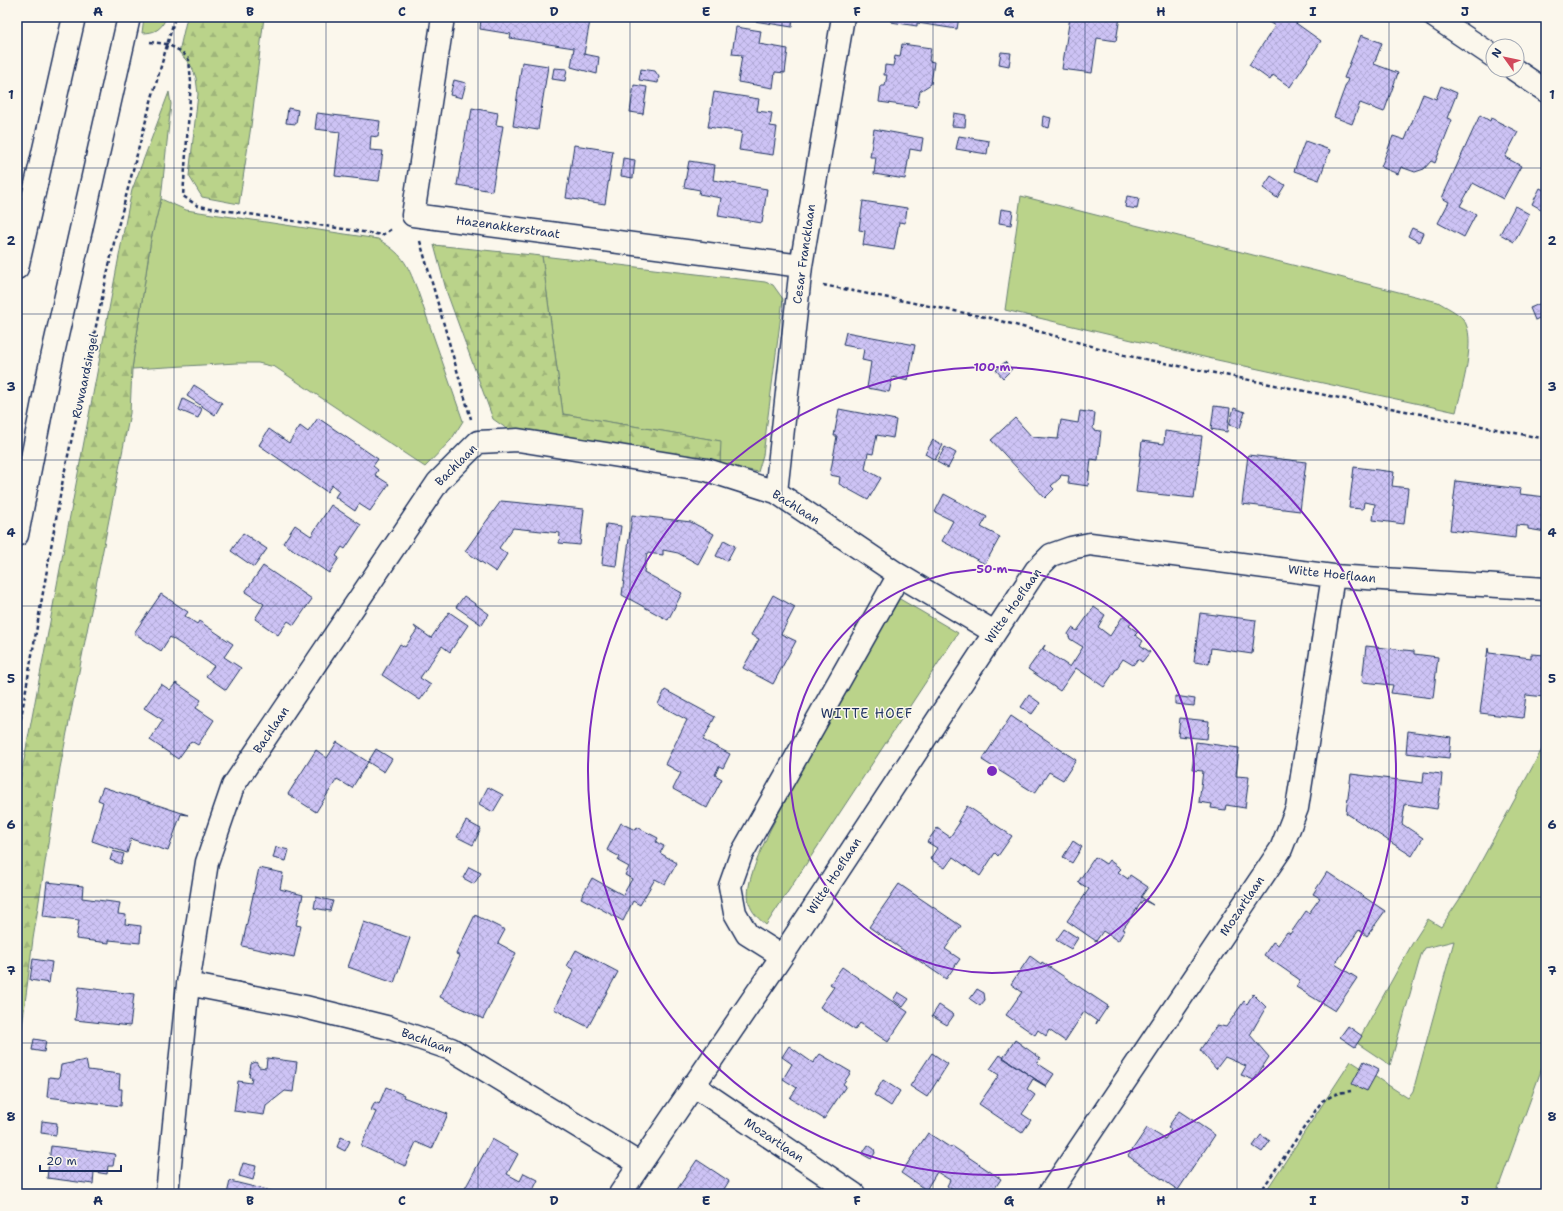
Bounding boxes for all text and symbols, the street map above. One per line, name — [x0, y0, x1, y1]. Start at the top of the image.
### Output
text: A — [93, 3, 103, 20]
text: B — [246, 3, 254, 20]
text: C — [398, 3, 406, 20]
text: D — [549, 3, 559, 20]
text: E — [702, 3, 711, 20]
text: F — [853, 3, 861, 20]
text: G — [1004, 3, 1015, 20]
text: H — [1156, 3, 1166, 20]
text: I — [1309, 3, 1317, 20]
text: J — [1461, 3, 1469, 20]
north arrow — [1485, 38, 1525, 78]
text: N — [1488, 45, 1506, 61]
text: 1 — [8, 86, 14, 103]
text: 1 — [1549, 86, 1555, 103]
street label: Cesar Francklaan — [789, 203, 819, 305]
street label: Hazenakkerstraat — [455, 212, 561, 242]
text: 2 — [6, 232, 16, 249]
text: 2 — [1547, 232, 1557, 249]
street label: Ruwaardsingel — [68, 332, 102, 420]
text: 100 m — [974, 359, 1011, 375]
text: 3 — [6, 378, 16, 395]
text: 3 — [1547, 378, 1557, 395]
street label: Bachlaan — [431, 440, 481, 490]
street label: Bachlaan — [769, 486, 823, 528]
text: 4 — [6, 524, 16, 541]
text: 4 — [1547, 524, 1557, 541]
text: 50 m — [977, 561, 1008, 577]
street label: Witte Hoeflaan — [1287, 561, 1377, 587]
street label: Witte Hoeflaan — [981, 565, 1045, 647]
text: 5 — [7, 670, 15, 687]
text: 5 — [1548, 670, 1556, 687]
street label: Bachlaan — [249, 703, 293, 757]
district label: WITTE HOEF — [821, 705, 913, 722]
centre of rings — [985, 764, 999, 778]
text: 6 — [6, 816, 16, 833]
text: 6 — [1547, 816, 1557, 833]
street label: Witte Hoeflaan — [803, 835, 865, 917]
street label: Mozartlaan — [1216, 873, 1268, 939]
text: 7 — [6, 962, 16, 979]
text: 7 — [1547, 962, 1557, 979]
street label: Bachlaan — [399, 1024, 455, 1058]
text: 8 — [6, 1108, 16, 1125]
text: 8 — [1547, 1108, 1557, 1125]
street label: Mozartlaan — [741, 1114, 807, 1166]
scale bar — [40, 1147, 121, 1173]
text: 20 m — [46, 1153, 77, 1169]
text: A — [93, 1192, 103, 1209]
text: B — [246, 1192, 254, 1209]
text: C — [398, 1192, 406, 1209]
text: D — [549, 1192, 559, 1209]
text: E — [702, 1192, 711, 1209]
text: F — [853, 1192, 861, 1209]
text: G — [1004, 1192, 1015, 1209]
text: H — [1156, 1192, 1166, 1209]
text: I — [1309, 1192, 1317, 1209]
text: J — [1461, 1192, 1469, 1209]

